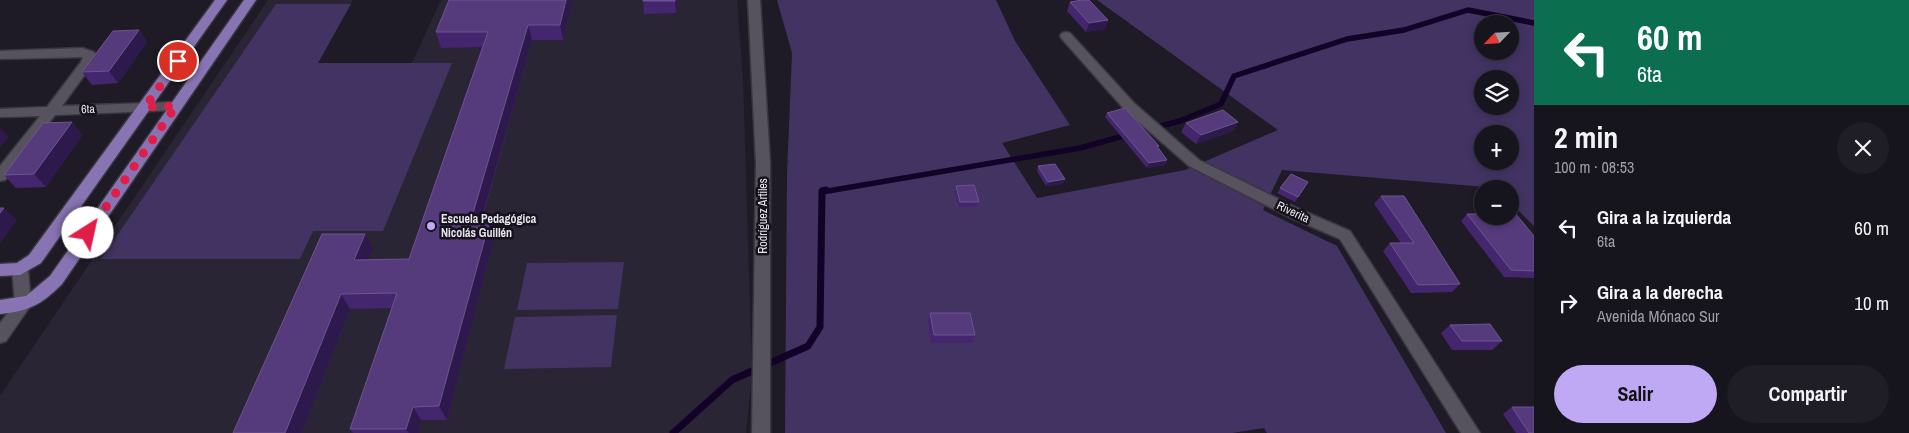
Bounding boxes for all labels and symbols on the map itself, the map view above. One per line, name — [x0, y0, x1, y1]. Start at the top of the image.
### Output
north arrow — [1474, 15, 1519, 60]
pin — [157, 40, 199, 82]
street label: 6ta — [81, 101, 96, 117]
street label: Rodríguez Artiles — [755, 178, 771, 254]
street label: Riverita — [1274, 197, 1312, 227]
position arrow — [61, 206, 113, 258]
place label: Escuela Pedagógica Nicolás Guillén — [441, 211, 537, 241]
marker: Escuela Pedagógica Nicolás Guillén — [425, 220, 437, 232]

